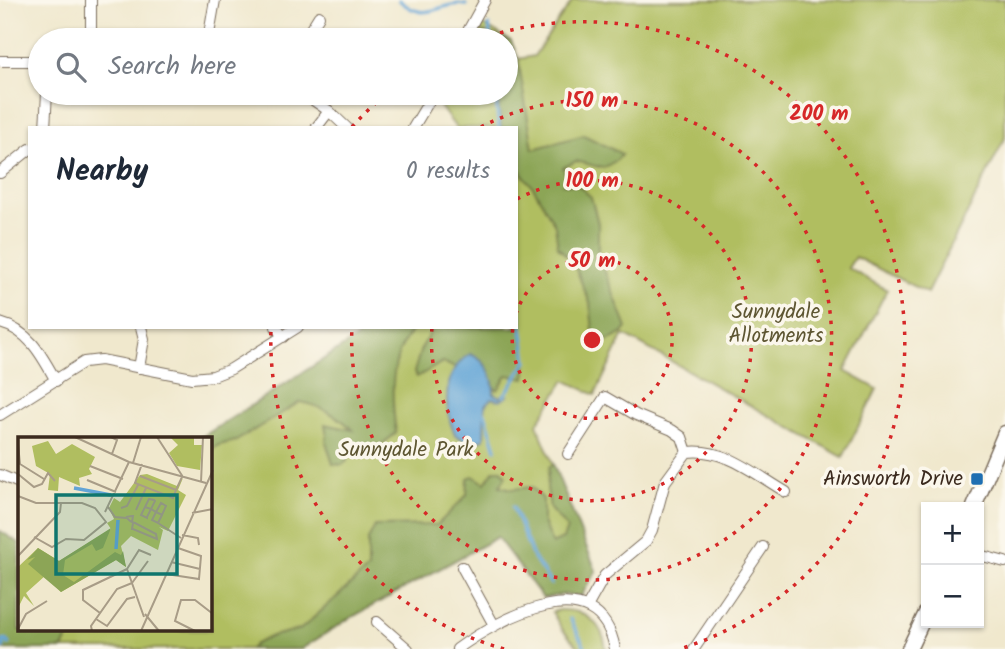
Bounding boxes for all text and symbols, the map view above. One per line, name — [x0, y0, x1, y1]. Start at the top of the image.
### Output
search box — [28, 28, 518, 105]
text: Search here — [108, 46, 236, 88]
icon: search — [52, 48, 90, 86]
text: 150 m — [565, 85, 619, 118]
text: 200 m — [789, 98, 849, 131]
text: Nearby — [56, 148, 148, 196]
text: 0 results — [406, 154, 490, 190]
text: 100 m — [565, 165, 619, 198]
text: 50 m — [568, 245, 615, 278]
park label: Sunnydale Allotments — [728, 296, 824, 353]
centre of rings — [580, 328, 604, 352]
park label: Sunnydale Park — [339, 434, 474, 467]
inset map — [18, 437, 212, 632]
place label: Ainsworth Drive — [823, 463, 964, 496]
marker: Ainsworth Drive — [969, 471, 985, 487]
map controls — [921, 502, 984, 628]
button: + — [921, 502, 984, 565]
button: − — [921, 565, 984, 628]

